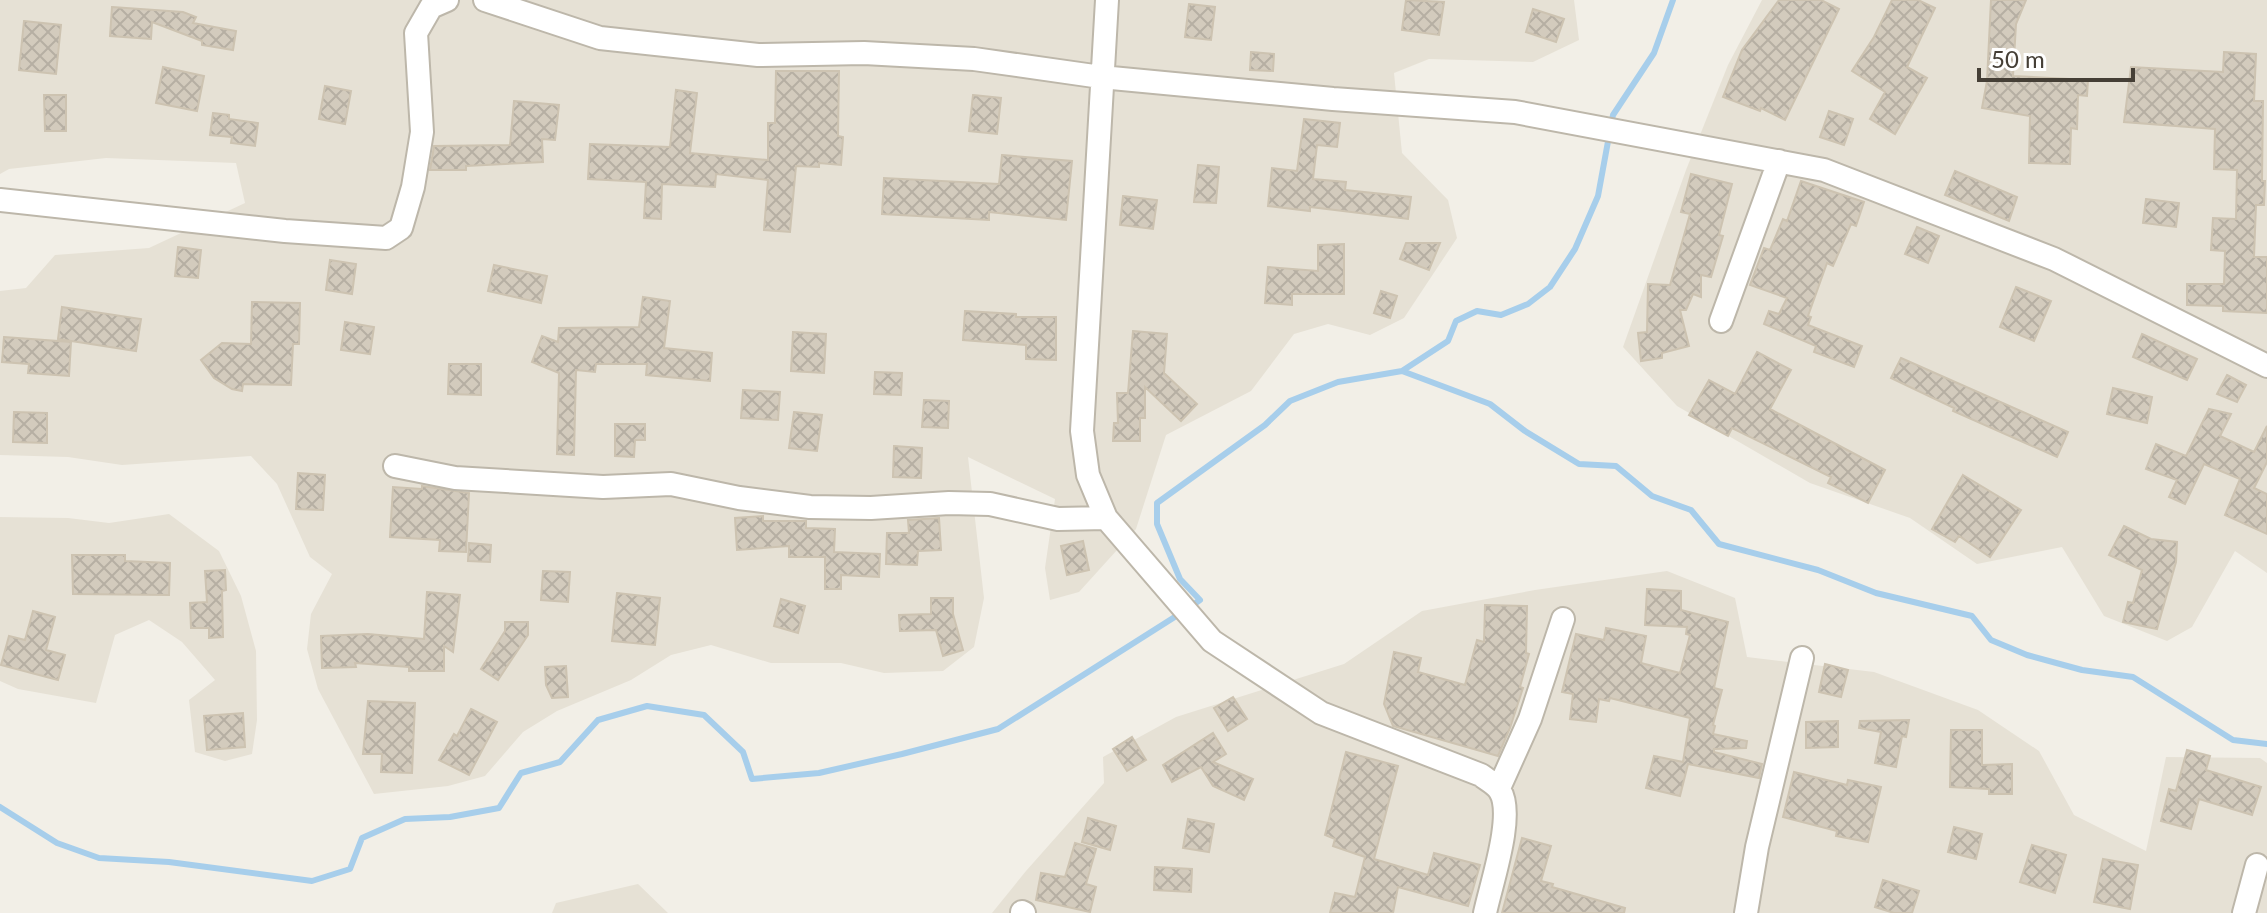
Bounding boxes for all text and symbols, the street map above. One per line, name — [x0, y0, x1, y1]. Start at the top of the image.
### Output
scale bar — [1979, 32, 2133, 82]
text: 50 m — [1991, 44, 2045, 73]

